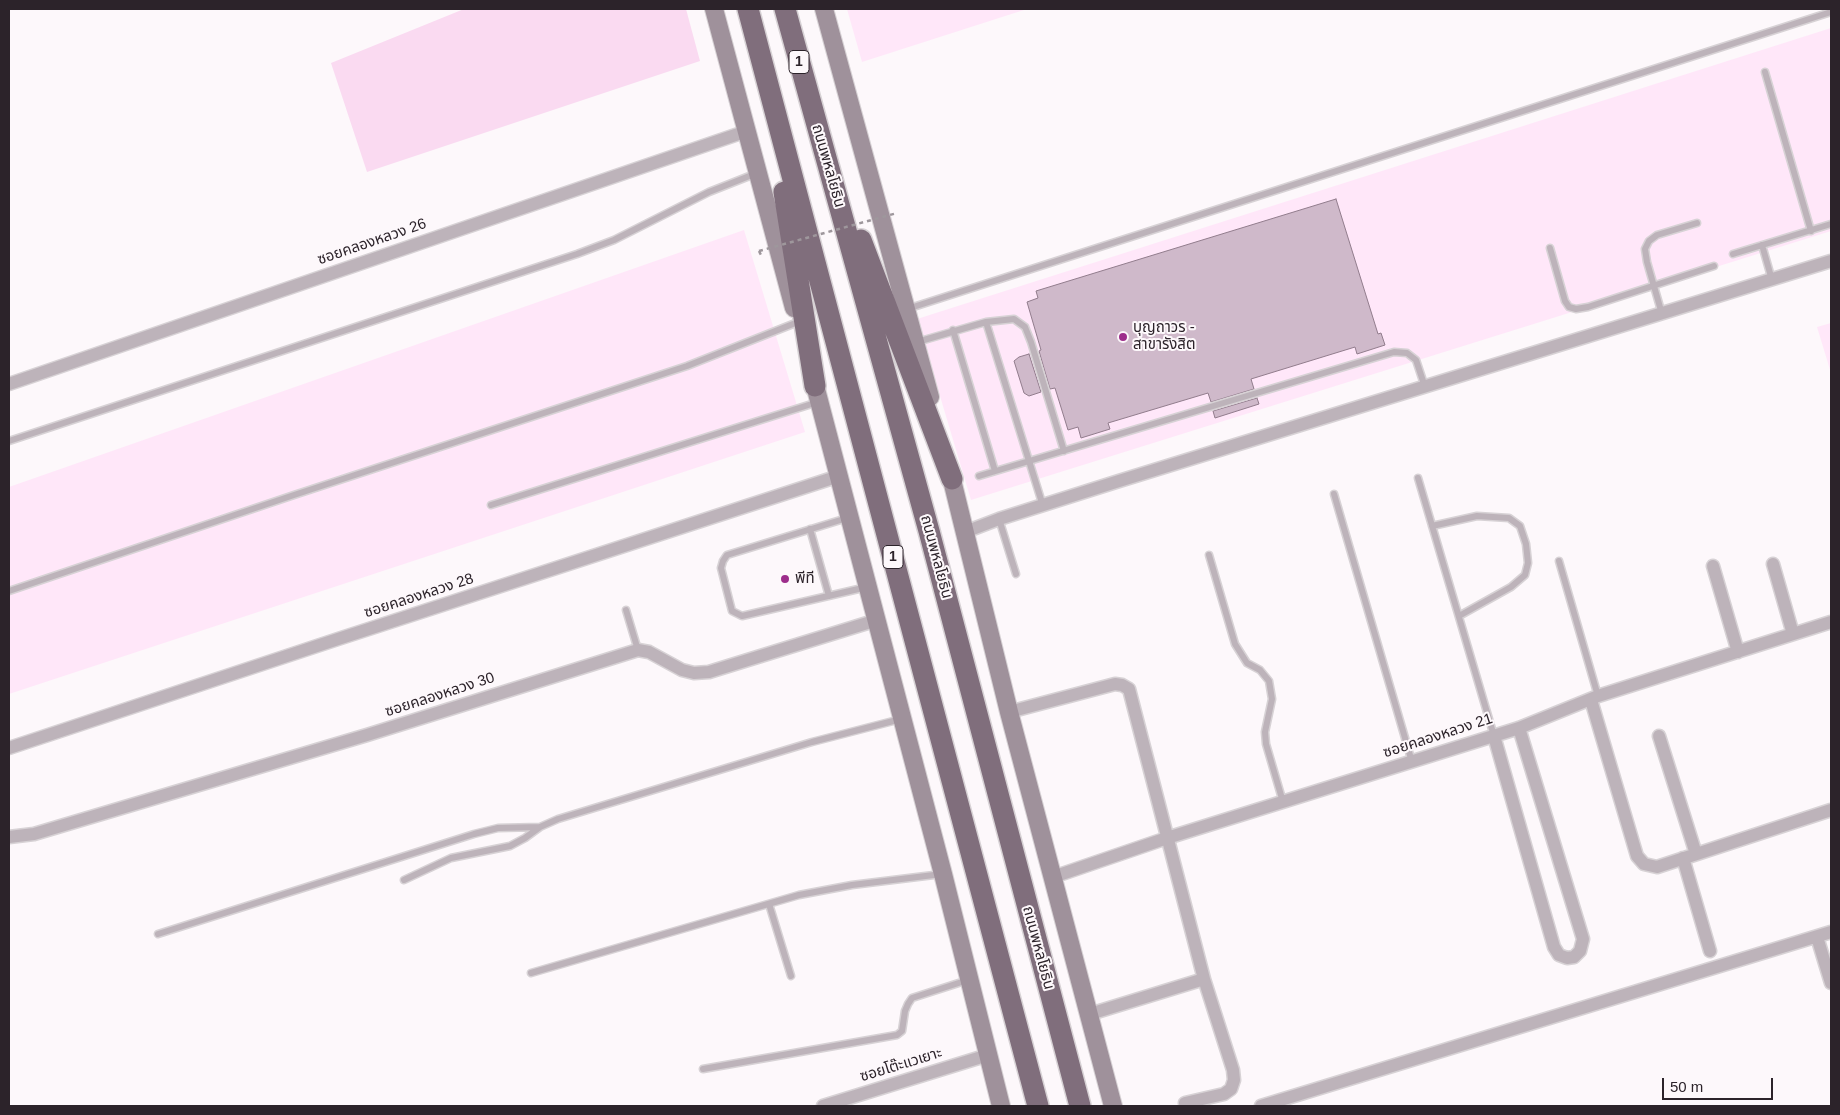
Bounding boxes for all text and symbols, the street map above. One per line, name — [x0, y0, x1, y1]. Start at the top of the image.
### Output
road number: 1 — [789, 51, 809, 74]
street label: ถนนพหลโยธิน — [808, 122, 848, 210]
street label: ซอยคลองหลวง 26 — [315, 215, 429, 269]
place label: บุญถาวร - สาขารังสิต — [1133, 319, 1195, 354]
marker: บุญถาวร - สาขารังสิต — [1117, 331, 1129, 343]
street label: ถนนพหลโยธิน — [916, 513, 956, 601]
road number: 1 — [883, 546, 903, 568]
street label: ซอยคลองหลวง 28 — [362, 570, 476, 622]
place label: พีที — [795, 570, 815, 588]
marker: พีที — [779, 573, 791, 585]
street label: ซอยคลองหลวง 30 — [383, 669, 497, 721]
street label: ซอยคลองหลวง 21 — [1381, 710, 1495, 762]
street label: ถนนพหลโยธิน — [1018, 904, 1058, 992]
street label: ซอยโต๊ะแวเยาะ — [858, 1044, 944, 1086]
scale bar — [1665, 1068, 1776, 1100]
text: 50 m — [1670, 1078, 1703, 1095]

